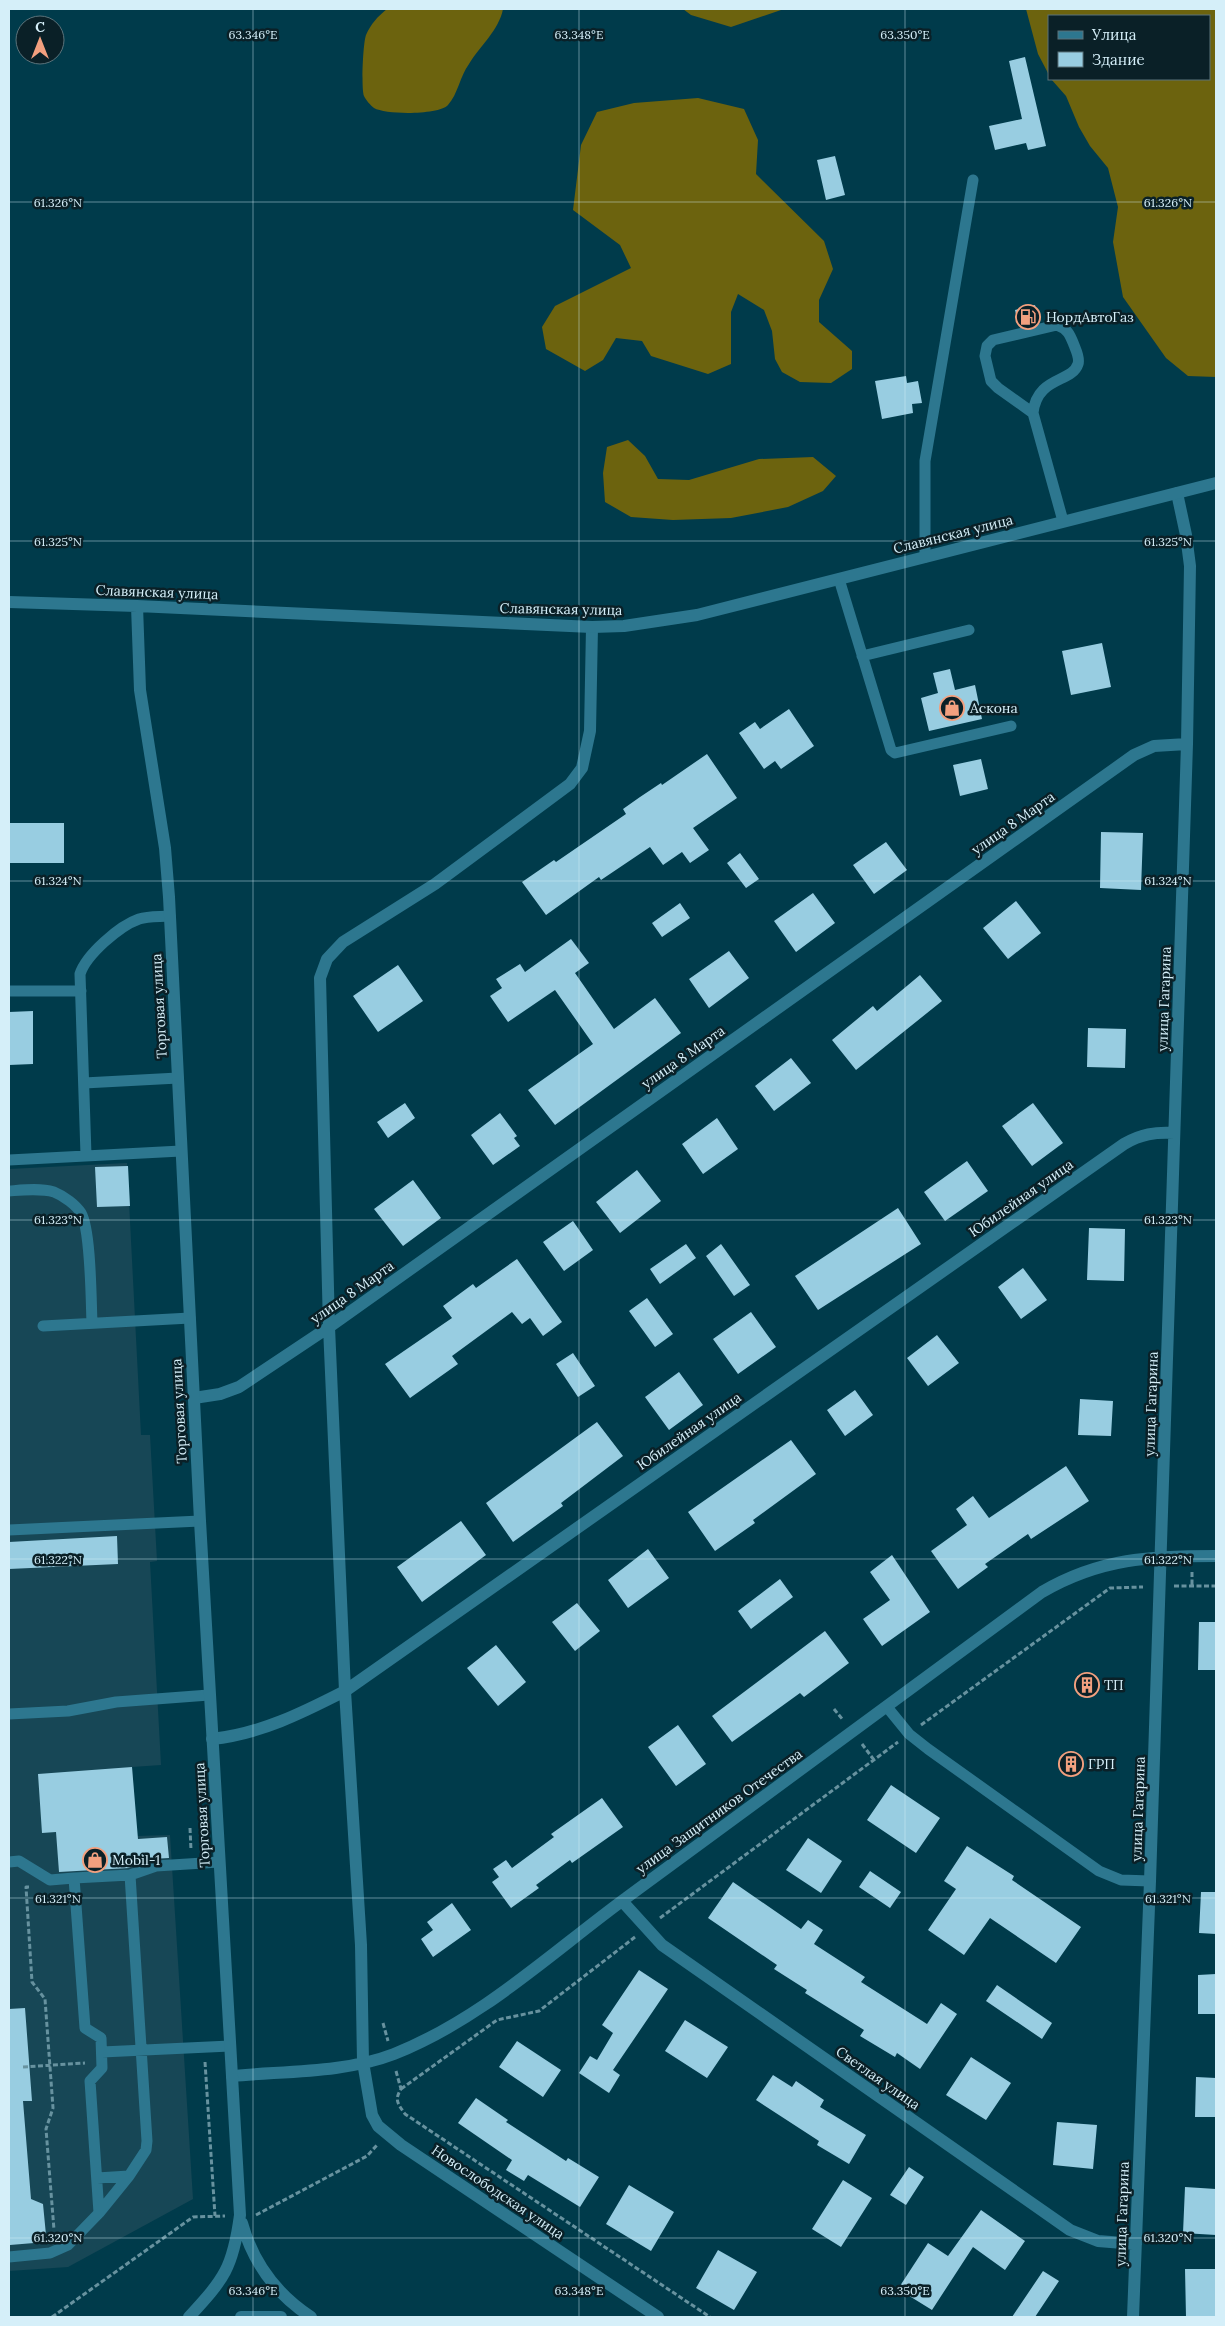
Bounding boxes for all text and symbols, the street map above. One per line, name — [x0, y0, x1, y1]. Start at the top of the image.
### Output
north arrow — [15, 15, 65, 65]
legend — [1048, 15, 1210, 80]
text: С — [35, 18, 45, 36]
text: Улица — [1091, 25, 1137, 44]
text: 63.346°E — [228, 27, 278, 42]
text: 63.348°E — [555, 27, 603, 42]
text: 63.350°E — [880, 27, 930, 42]
text: Здание — [1092, 50, 1145, 69]
text: 61.326°N — [34, 195, 82, 210]
text: 61.326°N — [1144, 195, 1192, 210]
fuel station icon: НордАвтоГаз — [1015, 304, 1041, 330]
place label: НордАвтоГаз — [1046, 308, 1134, 326]
street label: Славянская улица — [891, 510, 1015, 558]
text: 61.325°N — [34, 534, 82, 549]
text: 61.325°N — [1144, 534, 1192, 549]
street label: Славянская улица — [95, 581, 219, 603]
street label: Славянская улица — [500, 599, 622, 619]
shop icon: Аскона — [939, 695, 965, 721]
place label: Аскона — [969, 699, 1018, 717]
street label: улица 8 Марта — [968, 787, 1058, 859]
text: 61.324°N — [34, 873, 82, 888]
text: 61.324°N — [1144, 873, 1192, 888]
street label: улица Гагарина — [1153, 946, 1175, 1052]
street label: Торговая улица — [147, 953, 171, 1059]
street label: улица 8 Марта — [638, 1021, 728, 1093]
street label: Юбилейная улица — [965, 1155, 1077, 1241]
text: 61.323°N — [34, 1212, 82, 1227]
text: 61.323°N — [1144, 1212, 1192, 1227]
street label: улица 8 Марта — [307, 1256, 397, 1328]
street label: улица Гагарина — [1140, 1351, 1162, 1457]
street label: Торговая улица — [167, 1358, 191, 1464]
street label: Юбилейная улица — [633, 1388, 745, 1474]
text: 61.322°N — [34, 1552, 82, 1567]
text: 61.322°N — [1144, 1552, 1192, 1567]
building icon: ТП — [1074, 1672, 1100, 1698]
place label: ТП — [1104, 1676, 1124, 1694]
street label: улица Защитников Отечества — [632, 1745, 806, 1877]
building icon: ГРП — [1058, 1751, 1084, 1777]
place label: ГРП — [1088, 1755, 1115, 1773]
street label: улица Гагарина — [1127, 1756, 1149, 1862]
street label: Торговая улица — [190, 1762, 214, 1868]
shop icon: Mobil-1 — [82, 1847, 108, 1873]
place label: Mobil-1 — [112, 1851, 160, 1869]
text: 61.321°N — [35, 1891, 81, 1906]
text: 61.321°N — [1145, 1891, 1191, 1906]
street label: Светлая улица — [832, 2042, 924, 2114]
street label: Новослободская улица — [428, 2141, 568, 2243]
street label: улица Гагарина — [1111, 2161, 1133, 2267]
text: 61.320°N — [34, 2230, 82, 2245]
text: 61.320°N — [1144, 2230, 1192, 2245]
text: 63.346°E — [228, 2283, 278, 2298]
text: 63.348°E — [555, 2283, 603, 2298]
text: 63.350°E — [880, 2283, 930, 2298]

